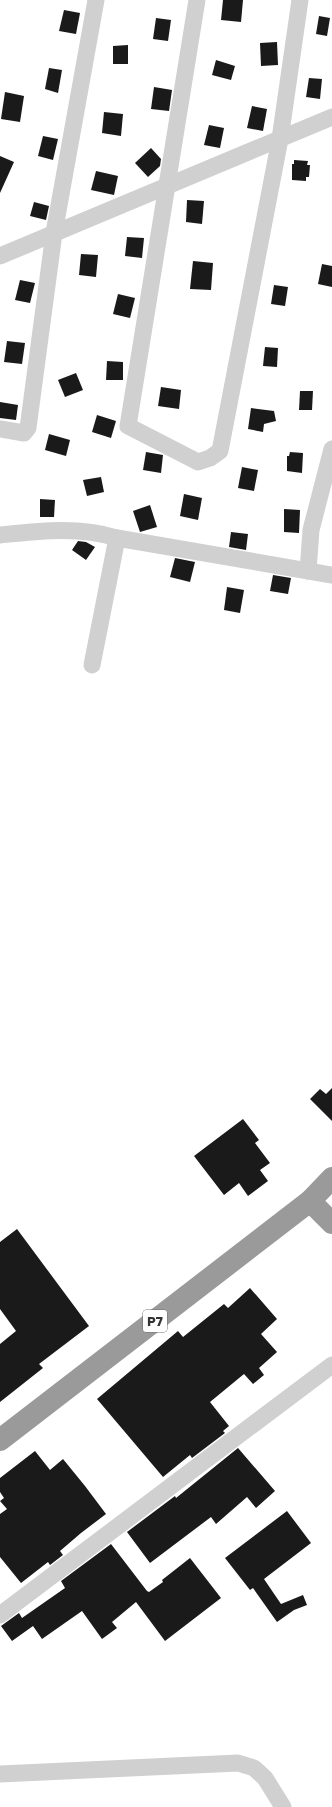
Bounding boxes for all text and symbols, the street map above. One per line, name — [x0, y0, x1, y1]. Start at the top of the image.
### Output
road number: P7 — [143, 1310, 167, 1332]

